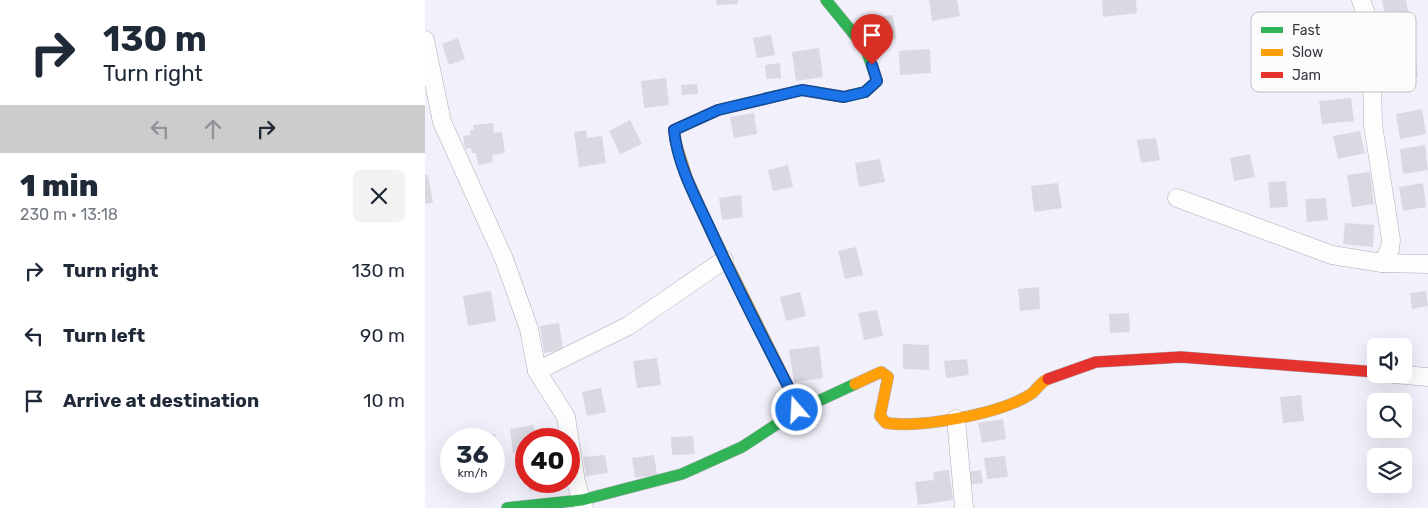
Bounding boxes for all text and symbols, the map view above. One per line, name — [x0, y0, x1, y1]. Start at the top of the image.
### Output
legend — [1251, 12, 1416, 92]
pin — [851, 14, 893, 65]
text: 130 m — [103, 18, 207, 60]
icon: right — [20, 20, 85, 85]
icon: arrive — [858, 21, 886, 49]
text: Fast — [1292, 22, 1321, 39]
text: Slow — [1292, 44, 1323, 61]
text: Turn right — [103, 60, 203, 87]
text: Jam — [1292, 67, 1321, 84]
icon: left — [146, 115, 174, 143]
icon: ahead — [199, 115, 227, 143]
icon: right — [252, 115, 280, 143]
text: 1 min — [20, 168, 98, 204]
button: close — [353, 170, 405, 222]
text: 230 m · 13:18 — [20, 205, 118, 224]
icon: right — [20, 257, 48, 285]
text: Turn right — [63, 259, 158, 282]
text: 130 m — [352, 259, 405, 282]
icon: left — [20, 322, 48, 350]
text: Turn left — [63, 324, 145, 347]
text: 90 m — [360, 324, 405, 347]
map controls — [1367, 338, 1412, 493]
button: sound — [1367, 338, 1412, 383]
position arrow — [770, 383, 822, 435]
icon: arrive — [20, 387, 48, 415]
text: Arrive at destination — [63, 389, 259, 412]
text: 10 m — [363, 389, 405, 412]
button: search — [1367, 393, 1412, 438]
speed limit sign: 40 — [515, 428, 580, 493]
text: 36 — [456, 440, 489, 469]
button: layers — [1367, 448, 1412, 493]
text: km/h — [458, 466, 487, 480]

